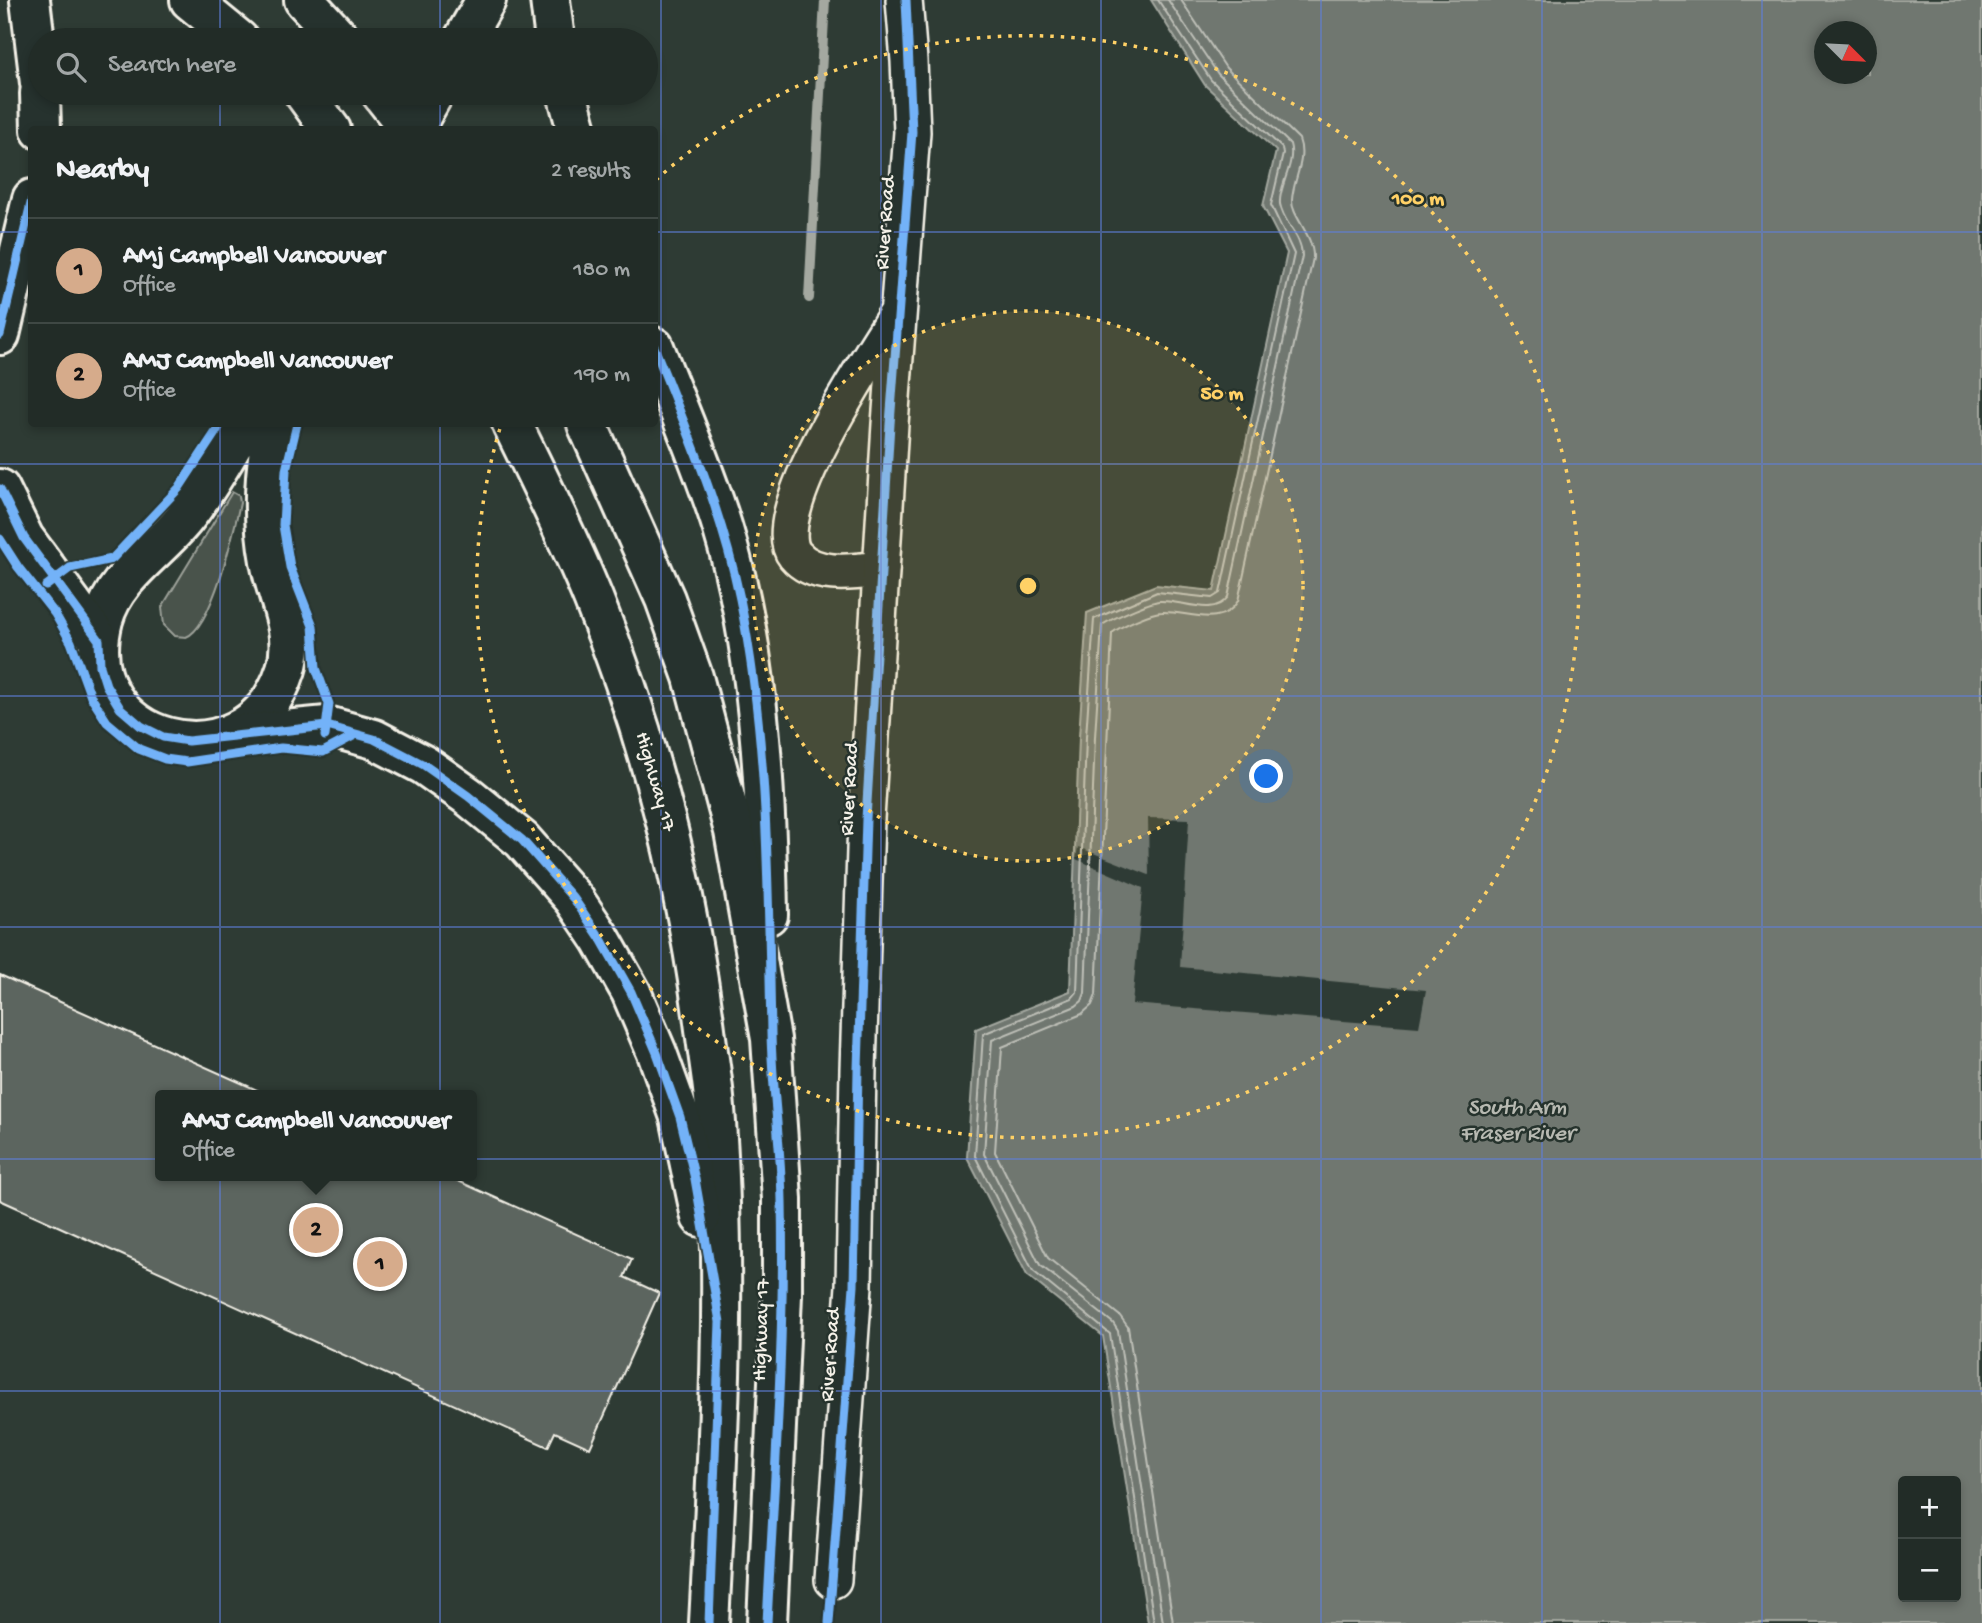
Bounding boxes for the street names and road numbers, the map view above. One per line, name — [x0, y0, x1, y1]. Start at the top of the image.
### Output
street label: River Road — [871, 174, 903, 271]
street label: Highway 17 — [628, 729, 680, 836]
street label: River Road — [836, 740, 866, 837]
street label: Highway 17 — [749, 1277, 777, 1382]
street label: River Road — [816, 1306, 848, 1403]

